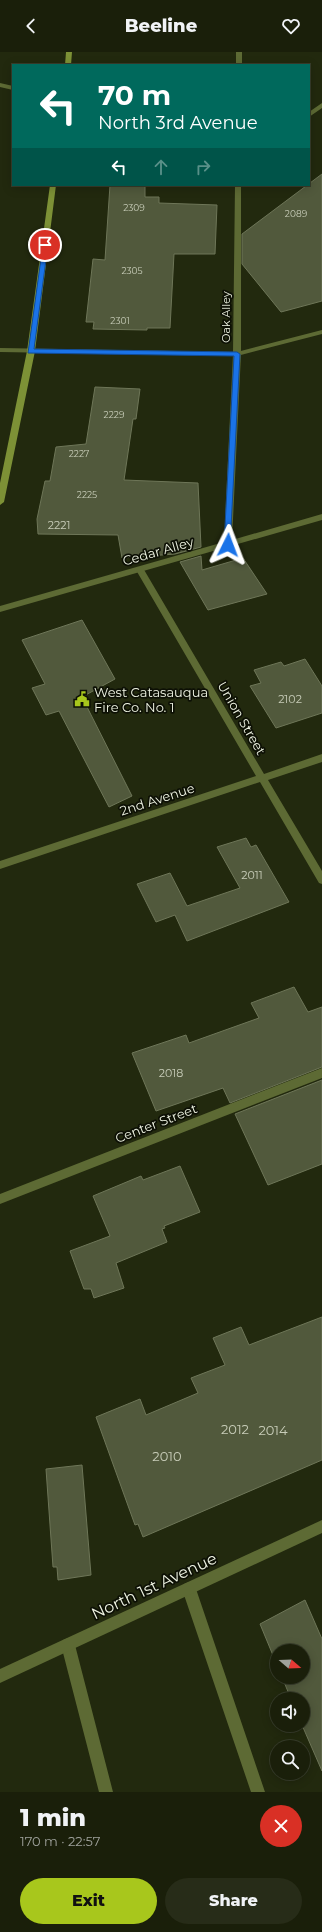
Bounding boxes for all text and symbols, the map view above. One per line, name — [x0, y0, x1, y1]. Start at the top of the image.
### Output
icon: back — [20, 15, 42, 37]
text: Beeline — [125, 15, 197, 37]
icon: heart — [280, 15, 302, 37]
text: 70 m — [98, 78, 171, 112]
icon: left — [32, 80, 84, 132]
text: North 3rd Avenue — [98, 112, 258, 134]
icon: left — [108, 156, 130, 178]
icon: ahead — [150, 156, 172, 178]
icon: right — [192, 156, 214, 178]
house number: 2309 — [123, 202, 145, 213]
house number: 2089 — [285, 208, 308, 219]
pin — [28, 228, 62, 262]
icon: arrive — [34, 234, 56, 256]
house number: 2305 — [121, 265, 143, 276]
street label: Oak Alley — [219, 291, 233, 343]
house number: 2301 — [110, 315, 130, 326]
house number: 2229 — [104, 409, 125, 420]
house number: 2227 — [69, 448, 89, 459]
house number: 2225 — [77, 489, 97, 500]
house number: 2221 — [48, 518, 70, 532]
position arrow — [207, 524, 249, 566]
street label: Cedar Alley — [121, 533, 196, 569]
street label: Union Street — [215, 678, 269, 758]
place label: West Catasauqua Fire Co. No. 1 — [94, 684, 208, 715]
public building icon: West Catasauqua Fire Co. No. 1 — [73, 690, 91, 708]
house number: 2102 — [278, 692, 302, 706]
street label: 2nd Avenue — [118, 779, 196, 819]
house number: 2011 — [241, 868, 263, 882]
house number: 2018 — [159, 1066, 183, 1080]
street label: Center Street — [113, 1100, 199, 1146]
house number: 2012 — [221, 1421, 249, 1437]
house number: 2014 — [258, 1422, 288, 1438]
house number: 2010 — [152, 1448, 182, 1464]
street label: North 1st Avenue — [88, 1549, 220, 1623]
north arrow — [270, 1644, 310, 1684]
map controls — [270, 1644, 310, 1780]
button: sound — [270, 1692, 310, 1732]
button: search — [270, 1740, 310, 1780]
text: 1 min — [20, 1803, 86, 1832]
button: close — [260, 1805, 302, 1847]
text: 170 m · 22:57 — [20, 1833, 100, 1849]
button: Exit — [20, 1878, 157, 1924]
button: Share — [165, 1878, 302, 1924]

